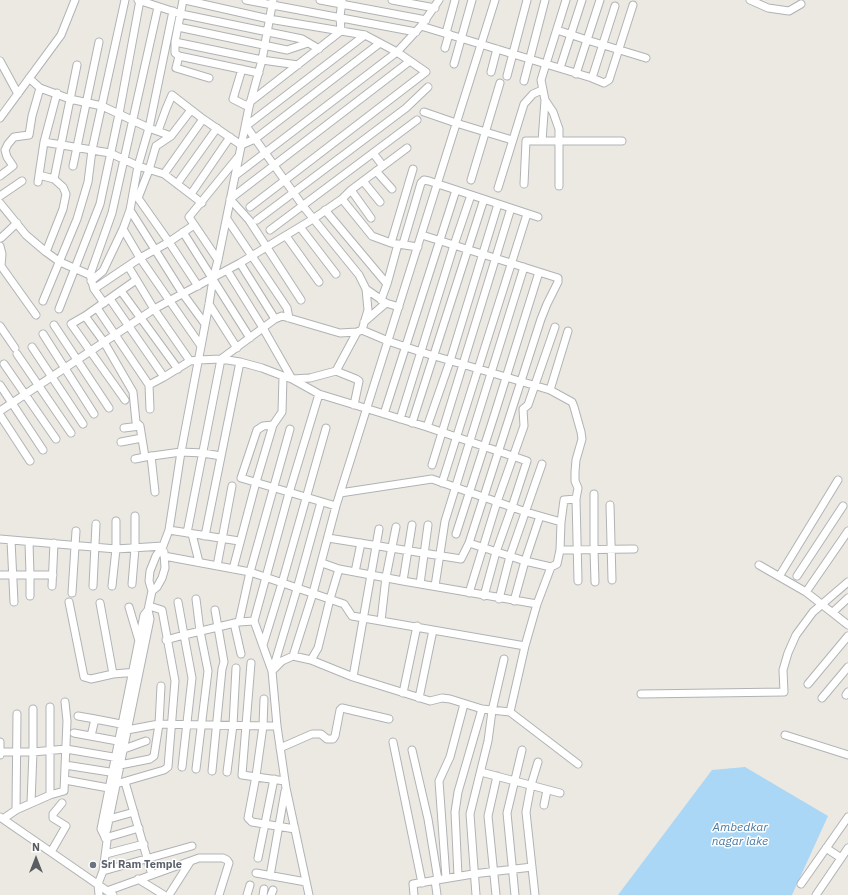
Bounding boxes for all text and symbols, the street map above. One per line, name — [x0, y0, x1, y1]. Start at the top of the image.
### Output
water label: Ambedkar nagar lake — [712, 821, 768, 849]
north arrow — [16, 839, 56, 879]
text: N — [32, 840, 40, 854]
place label: Sri Ram Temple — [101, 858, 182, 872]
marker: Sri Ram Temple — [88, 860, 98, 870]

